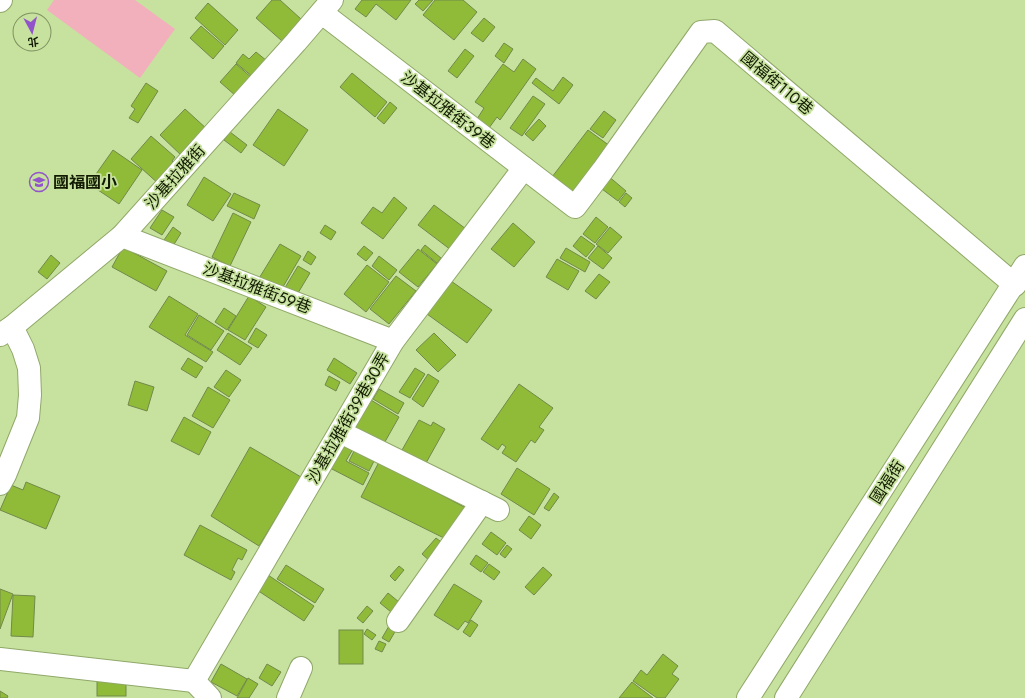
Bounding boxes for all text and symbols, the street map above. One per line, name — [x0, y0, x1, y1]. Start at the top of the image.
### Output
north arrow — [12, 12, 52, 52]
text: 北 — [27, 33, 40, 51]
street label: 國福街110巷 — [736, 46, 818, 120]
street label: 沙基拉雅街39巷 — [396, 66, 500, 154]
street label: 沙基拉雅街 — [140, 140, 210, 214]
school or university icon: 國福國小 — [28, 171, 50, 193]
place label: 國福國小 — [53, 171, 117, 194]
street label: 沙基拉雅街59巷 — [200, 257, 314, 319]
street label: 沙基拉雅街39巷30弄 — [301, 348, 395, 488]
street label: 國福街 — [864, 456, 910, 508]

